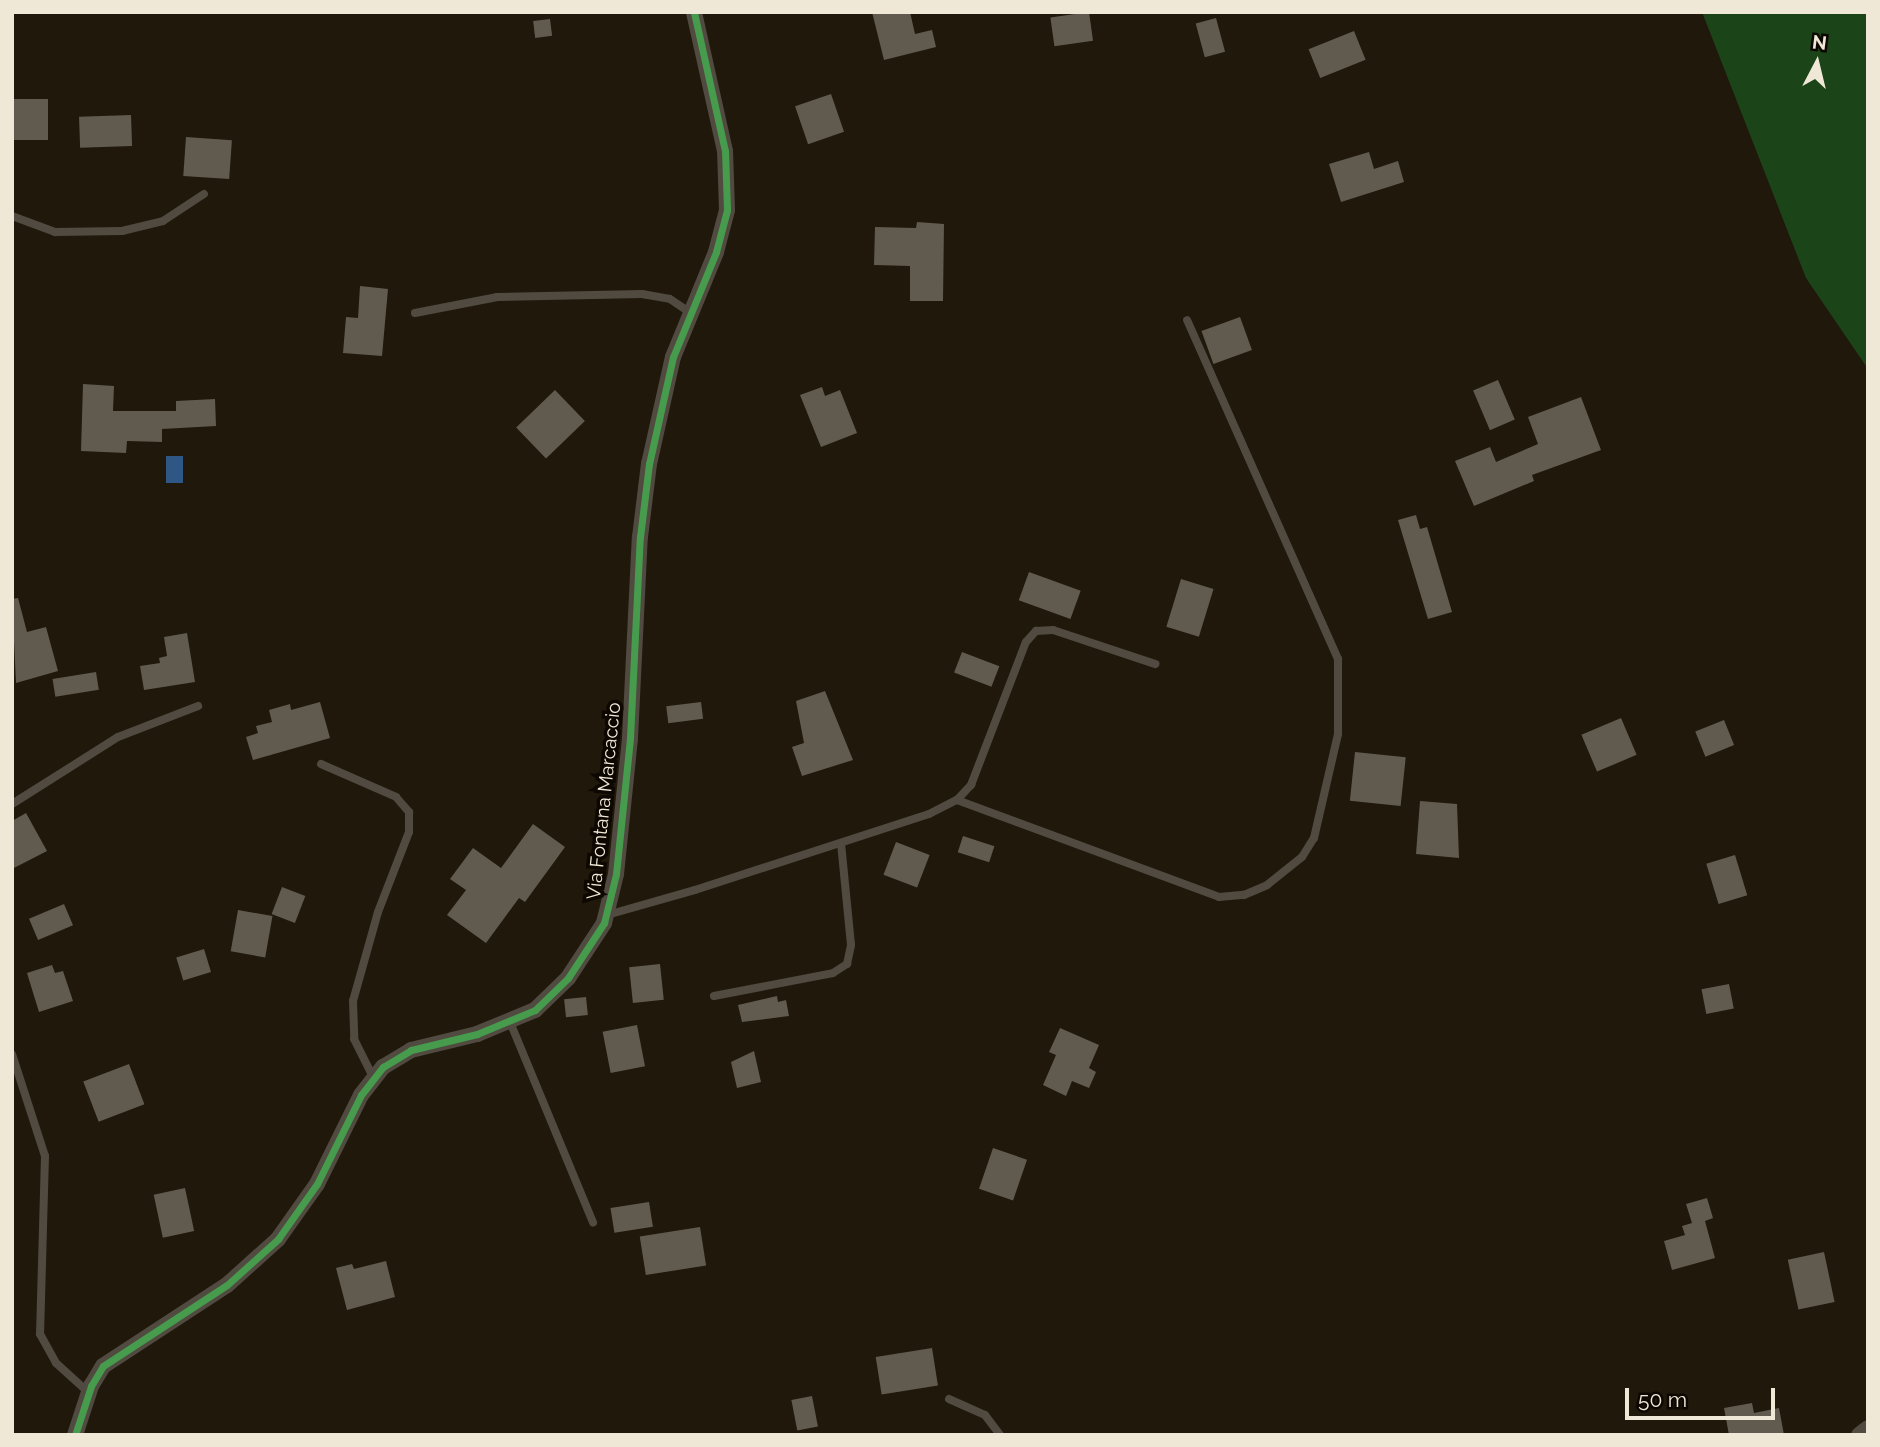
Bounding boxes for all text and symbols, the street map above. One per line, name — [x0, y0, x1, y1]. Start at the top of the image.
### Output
north arrow — [1782, 28, 1852, 98]
text: N — [1811, 30, 1828, 54]
street label: Via Fontana Marcaccio — [582, 701, 626, 901]
scale bar — [1628, 1374, 1778, 1418]
text: 50 m — [1638, 1387, 1687, 1412]

